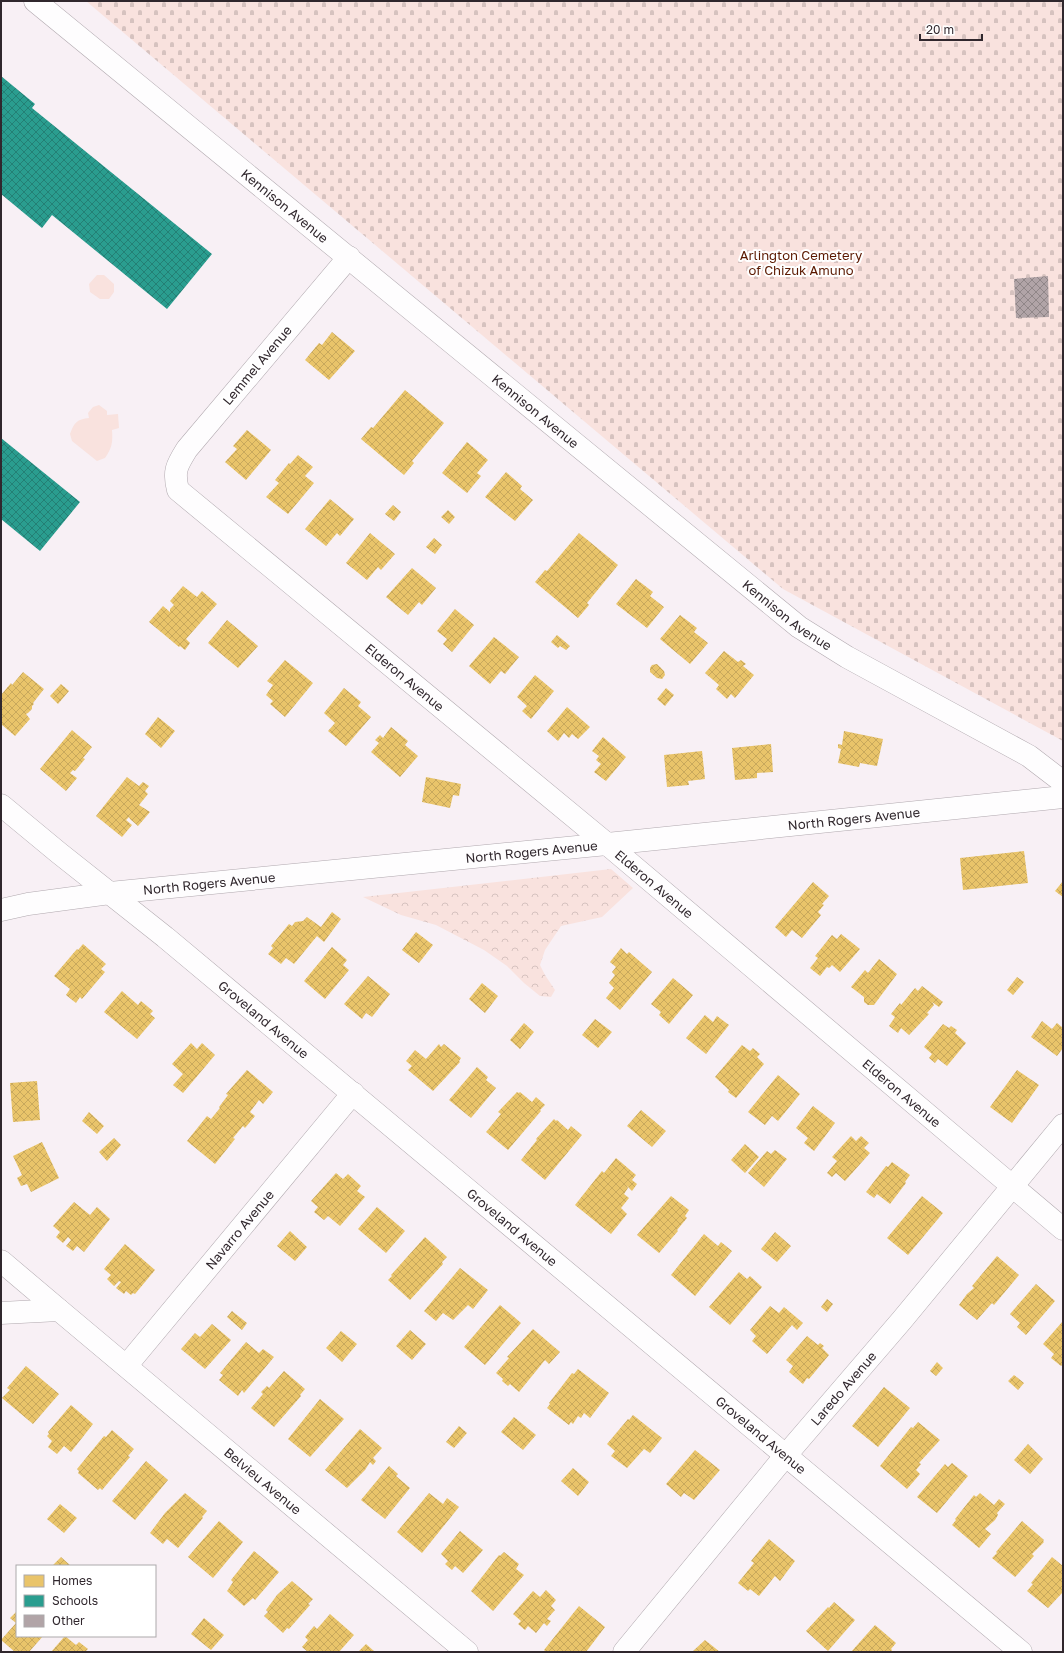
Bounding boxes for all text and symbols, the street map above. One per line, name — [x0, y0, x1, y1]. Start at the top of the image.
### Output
scale bar — [920, 16, 982, 42]
text: 20 m — [926, 22, 954, 37]
street label: Kennison Avenue — [238, 165, 332, 246]
park label: Arlington Cemetery of Chizuk Amuno — [740, 247, 863, 278]
street label: Lemmel Avenue — [219, 322, 295, 408]
street label: Kennison Avenue — [489, 371, 582, 451]
street label: Kennison Avenue — [739, 576, 835, 653]
street label: Elderon Avenue — [362, 640, 447, 714]
street label: North Rogers Avenue — [787, 804, 921, 833]
street label: North Rogers Avenue — [465, 837, 598, 866]
street label: Elderon Avenue — [612, 846, 697, 921]
street label: North Rogers Avenue — [142, 869, 276, 898]
street label: Groveland Avenue — [215, 977, 312, 1062]
street label: Elderon Avenue — [859, 1055, 944, 1130]
street label: Groveland Avenue — [464, 1185, 561, 1269]
street label: Navarro Avenue — [202, 1187, 277, 1273]
street label: Laredo Avenue — [807, 1348, 879, 1429]
street label: Groveland Avenue — [712, 1392, 809, 1477]
street label: Belvieu Avenue — [221, 1444, 305, 1518]
legend — [16, 1565, 156, 1637]
text: Homes — [52, 1573, 92, 1588]
text: Schools — [52, 1593, 98, 1608]
text: Other — [52, 1613, 85, 1628]

